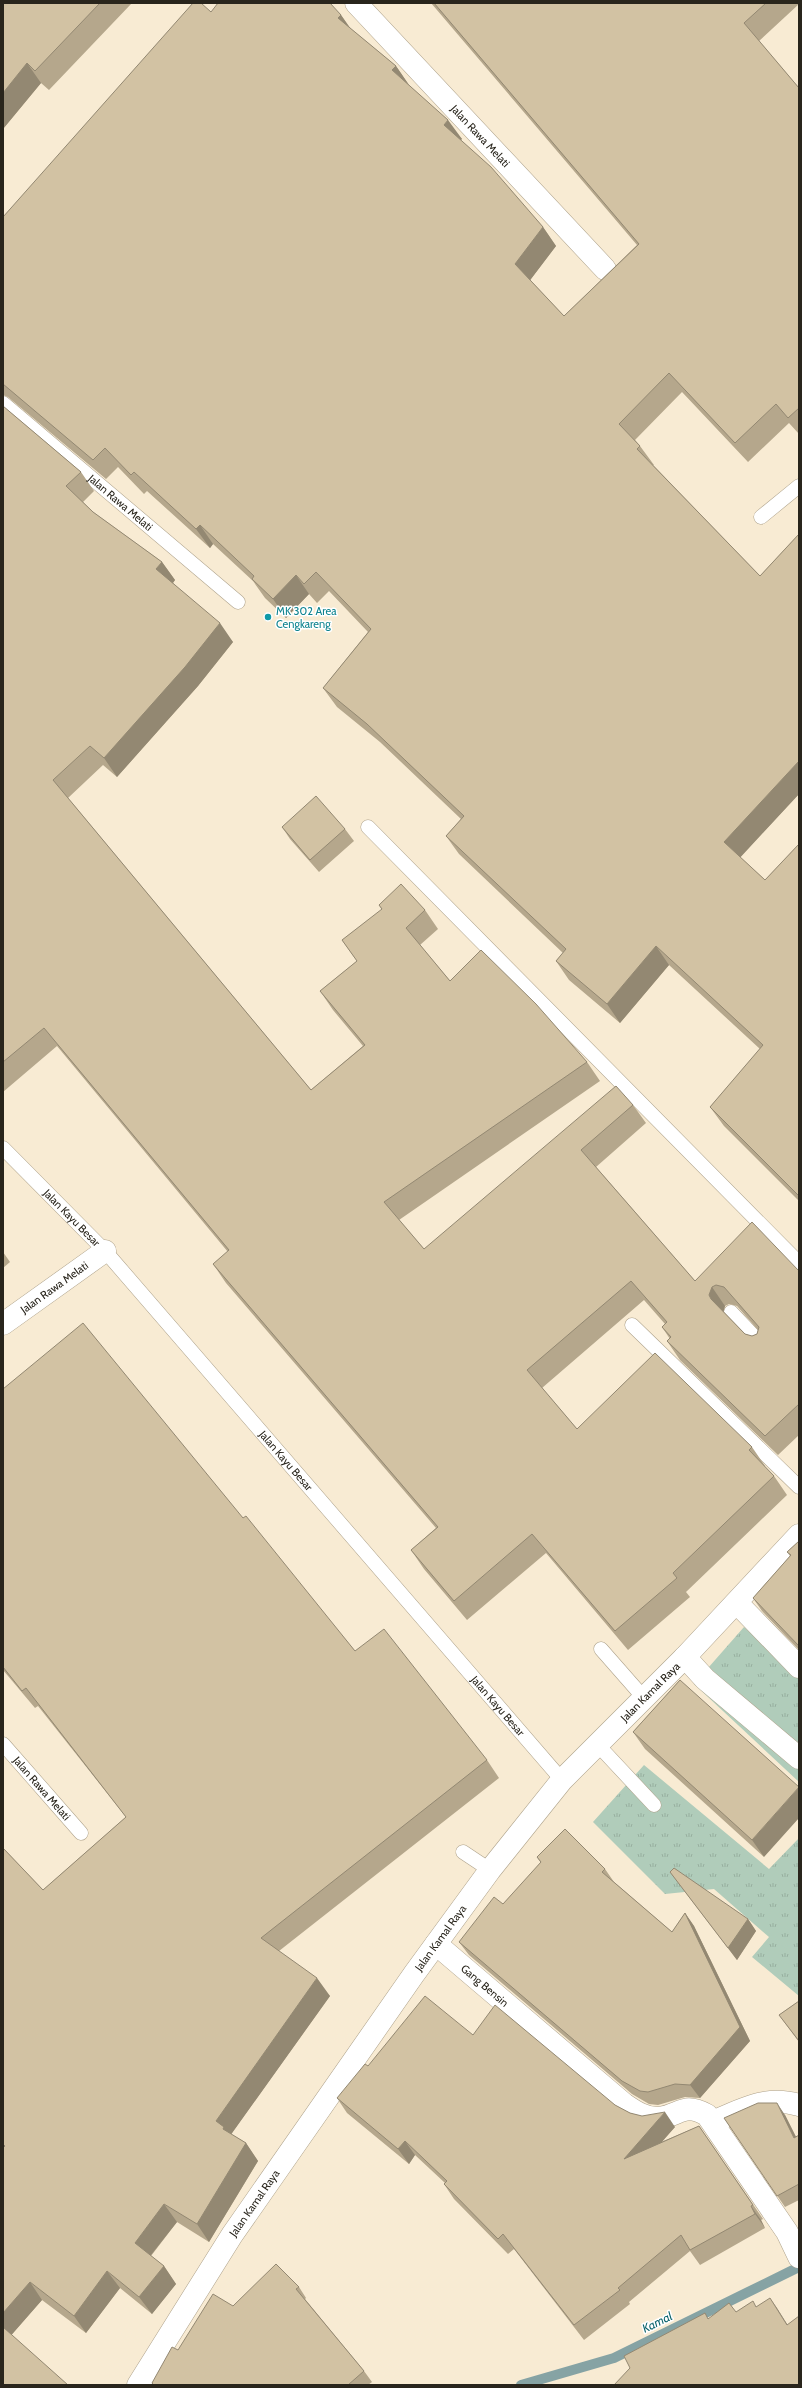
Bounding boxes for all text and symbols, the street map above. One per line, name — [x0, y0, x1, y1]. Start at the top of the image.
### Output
street label: Jalan Rawa Melati — [447, 101, 513, 170]
street label: Jalan Rawa Melati — [85, 471, 156, 534]
place label: MK 302 Area Cengkareng — [276, 604, 337, 631]
marker: MK 302 Area Cengkareng — [263, 612, 273, 622]
street label: Jalan Kayu Besar — [40, 1185, 104, 1250]
street label: Jalan Rawa Melati — [17, 1258, 91, 1317]
street label: Jalan Kayu Besar — [256, 1427, 316, 1494]
street label: Jalan Kamal Raya — [617, 1659, 683, 1725]
street label: Jalan Kayu Besar — [467, 1672, 528, 1739]
street label: Jalan Rawa Melati — [10, 1753, 74, 1823]
street label: Jalan Kamal Raya — [411, 1901, 470, 1974]
street label: Gang Bensin — [458, 1961, 511, 2010]
street label: Jalan Kamal Raya — [226, 2166, 283, 2240]
water label: Kamal — [639, 2308, 675, 2336]

